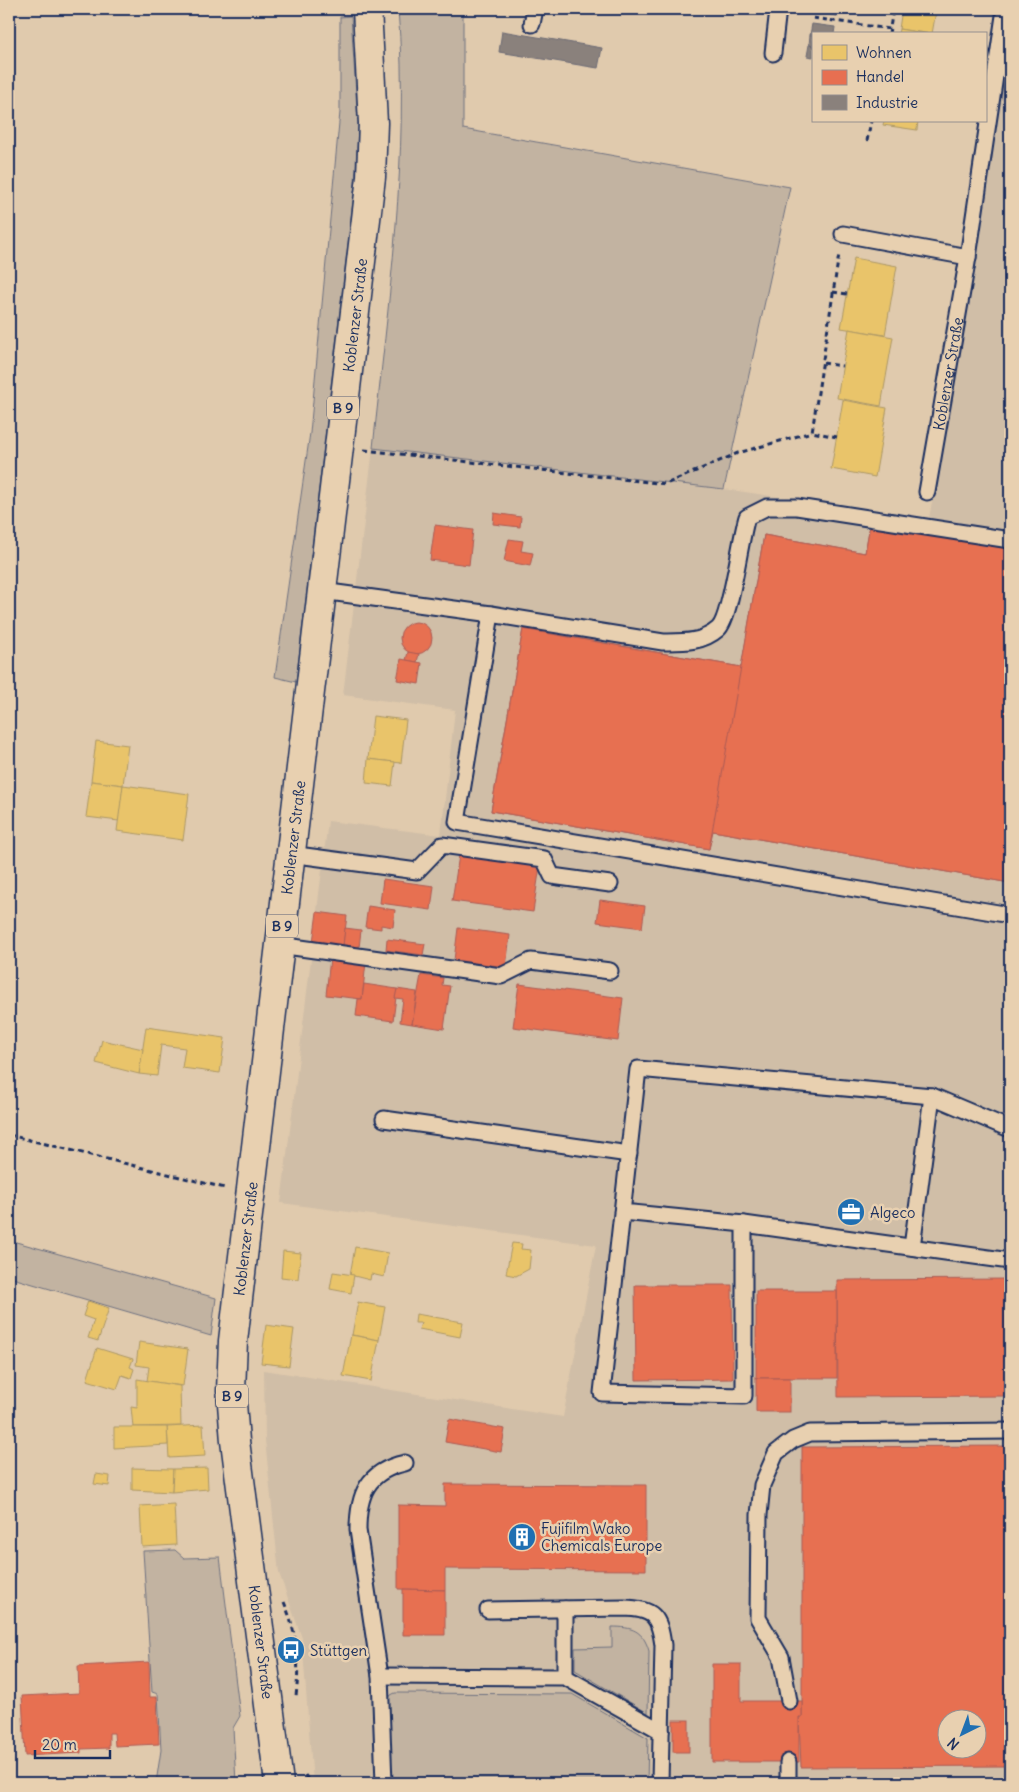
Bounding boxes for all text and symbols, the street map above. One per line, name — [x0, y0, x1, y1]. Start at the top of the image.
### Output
legend — [812, 32, 986, 122]
text: Wohnen — [856, 43, 912, 62]
text: Handel — [856, 67, 904, 86]
text: Industrie — [856, 93, 918, 112]
street label: Koblenzer Straße — [338, 257, 371, 373]
street label: Koblenzer Straße — [928, 316, 967, 432]
road number: B 9 — [327, 396, 359, 419]
street label: Koblenzer Straße — [277, 779, 309, 896]
road number: B 9 — [266, 914, 298, 938]
street label: Koblenzer Straße — [229, 1181, 261, 1297]
office icon: Algeco — [836, 1197, 866, 1227]
place label: Algeco — [870, 1203, 915, 1222]
road number: B 9 — [216, 1384, 248, 1408]
place label: Fujifilm Wako Chemicals Europe — [541, 1519, 662, 1555]
building icon: Fujifilm Wako Chemicals Europe — [507, 1522, 537, 1552]
street label: Koblenzer Straße — [245, 1584, 277, 1700]
bus stop icon: Stüttgen — [276, 1635, 306, 1665]
place label: Stüttgen — [310, 1641, 367, 1660]
north arrow — [936, 1710, 986, 1760]
scale bar — [35, 1727, 110, 1759]
text: N — [944, 1734, 963, 1754]
text: 20 m — [42, 1735, 77, 1754]

